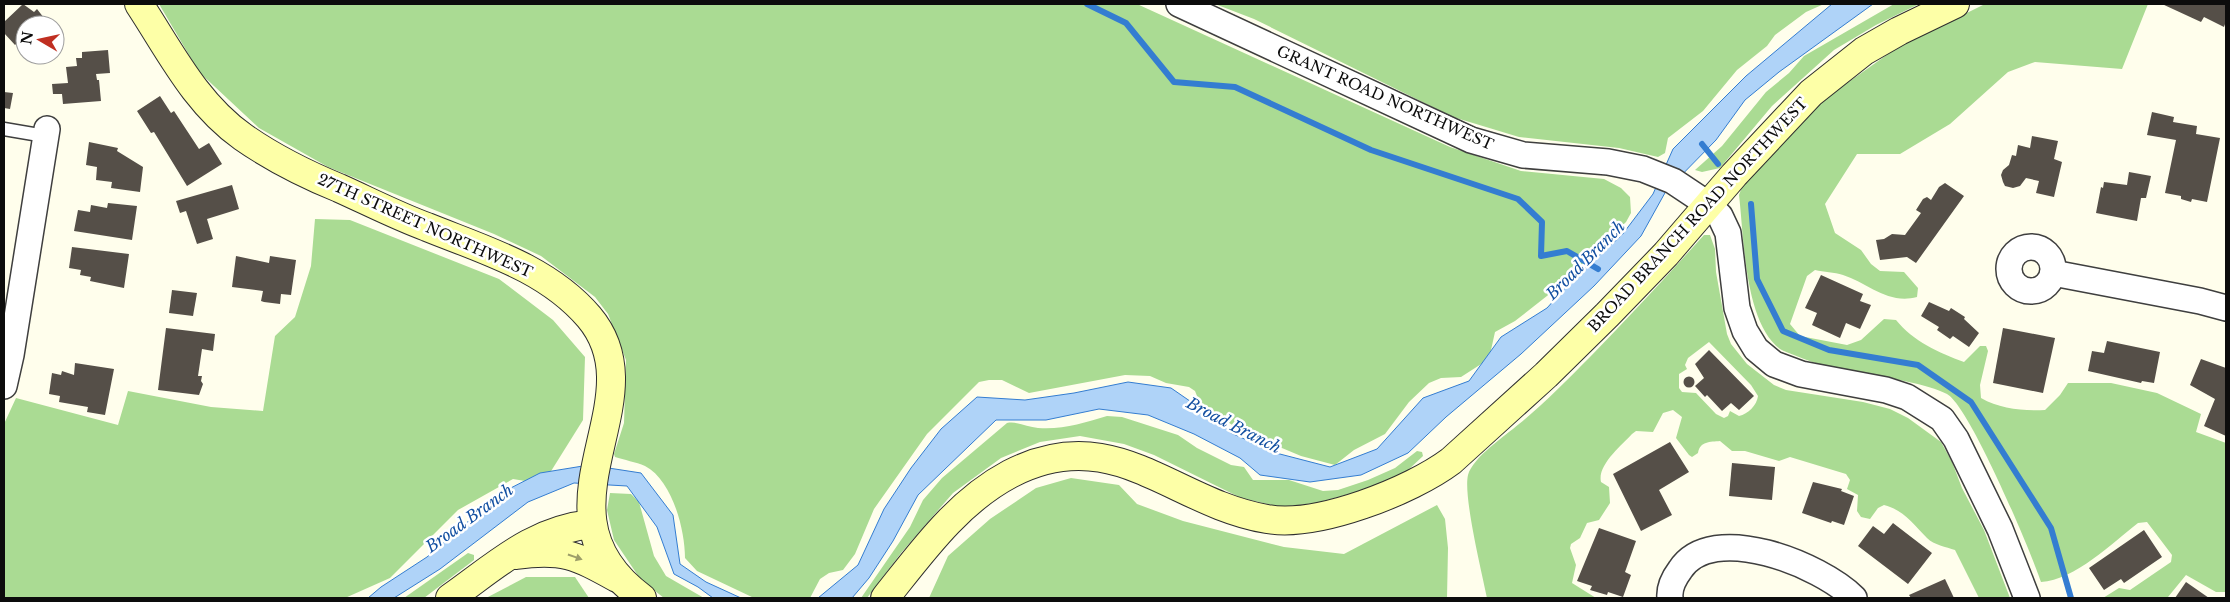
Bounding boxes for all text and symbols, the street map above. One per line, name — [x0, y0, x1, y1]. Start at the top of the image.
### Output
north arrow — [15, 15, 65, 65]
text: N — [17, 30, 37, 46]
street label: GRANT ROAD NORTHWEST — [1274, 41, 1496, 154]
street label: BROAD BRANCH ROAD NORTHWEST — [1584, 94, 1811, 336]
street label: 27TH STREET NORTHWEST — [315, 169, 536, 282]
water label: Broad Branch — [1541, 216, 1629, 304]
water label: Broad Branch — [1182, 392, 1285, 457]
water label: Broad Branch — [420, 479, 517, 557]
one-way arrow — [568, 553, 583, 561]

